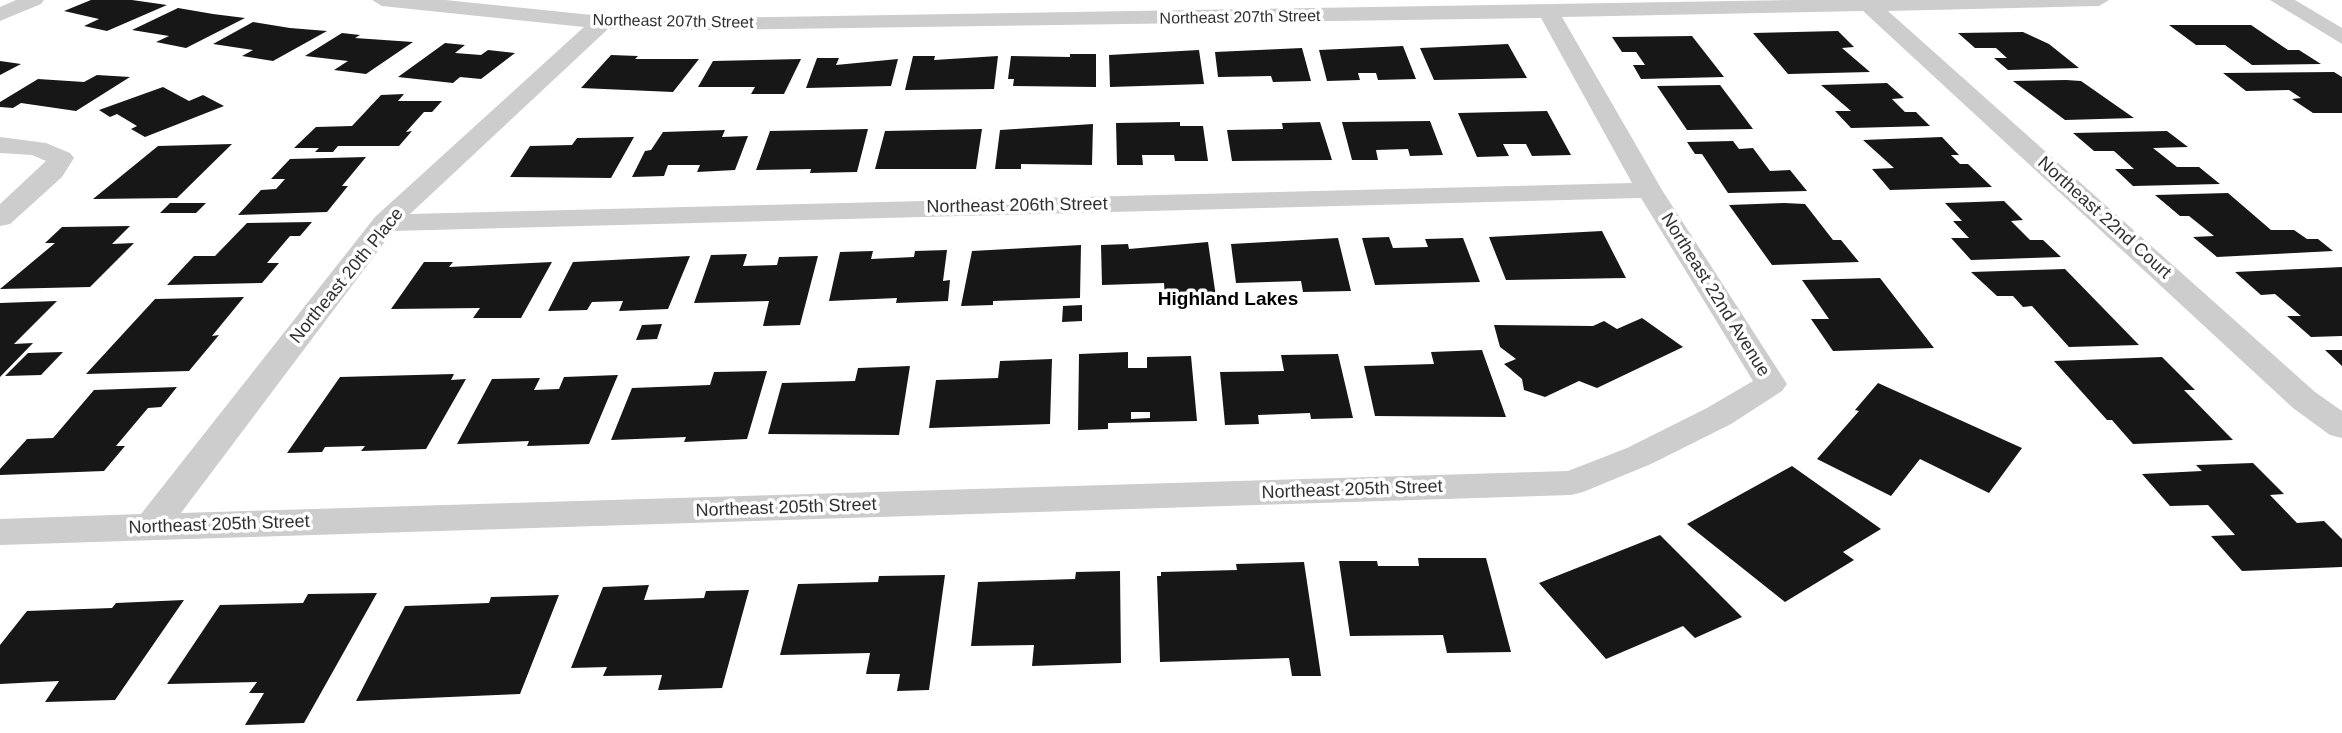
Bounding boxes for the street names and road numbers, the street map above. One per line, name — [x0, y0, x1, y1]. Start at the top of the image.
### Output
street label: Northeast 207th Street — [1159, 7, 1321, 29]
street label: Northeast 207th Street — [592, 11, 754, 33]
street label: Northeast 22nd Court — [2033, 152, 2175, 284]
street label: Northeast 206th Street — [926, 194, 1108, 218]
street label: Northeast 20th Place — [286, 204, 408, 348]
street label: Northeast 22nd Avenue — [1656, 209, 1774, 381]
street label: Northeast 205th Street — [1261, 476, 1443, 504]
street label: Northeast 205th Street — [695, 494, 877, 522]
street label: Northeast 205th Street — [128, 511, 310, 539]

